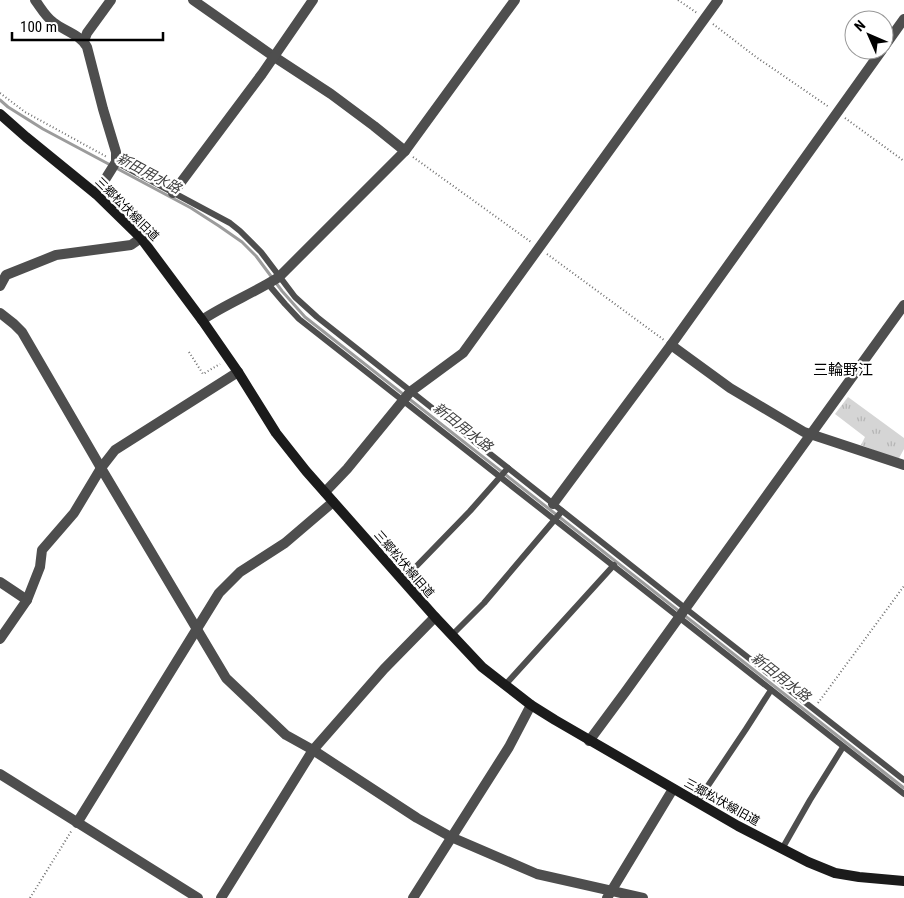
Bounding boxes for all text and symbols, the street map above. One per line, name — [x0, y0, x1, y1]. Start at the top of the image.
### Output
scale bar — [12, 10, 164, 42]
north arrow — [844, 10, 894, 60]
text: N — [851, 17, 868, 34]
text: 100 m — [20, 18, 57, 36]
water label: 新田用水路 — [114, 150, 185, 197]
street label: 三郷松伏線旧道 — [92, 174, 162, 244]
district label: 三輪野江 — [813, 361, 873, 379]
water label: 新田用水路 — [430, 399, 496, 455]
street label: 三郷松伏線旧道 — [371, 528, 437, 600]
water label: 新田用水路 — [748, 649, 814, 705]
street label: 三郷松伏線旧道 — [682, 776, 762, 828]

